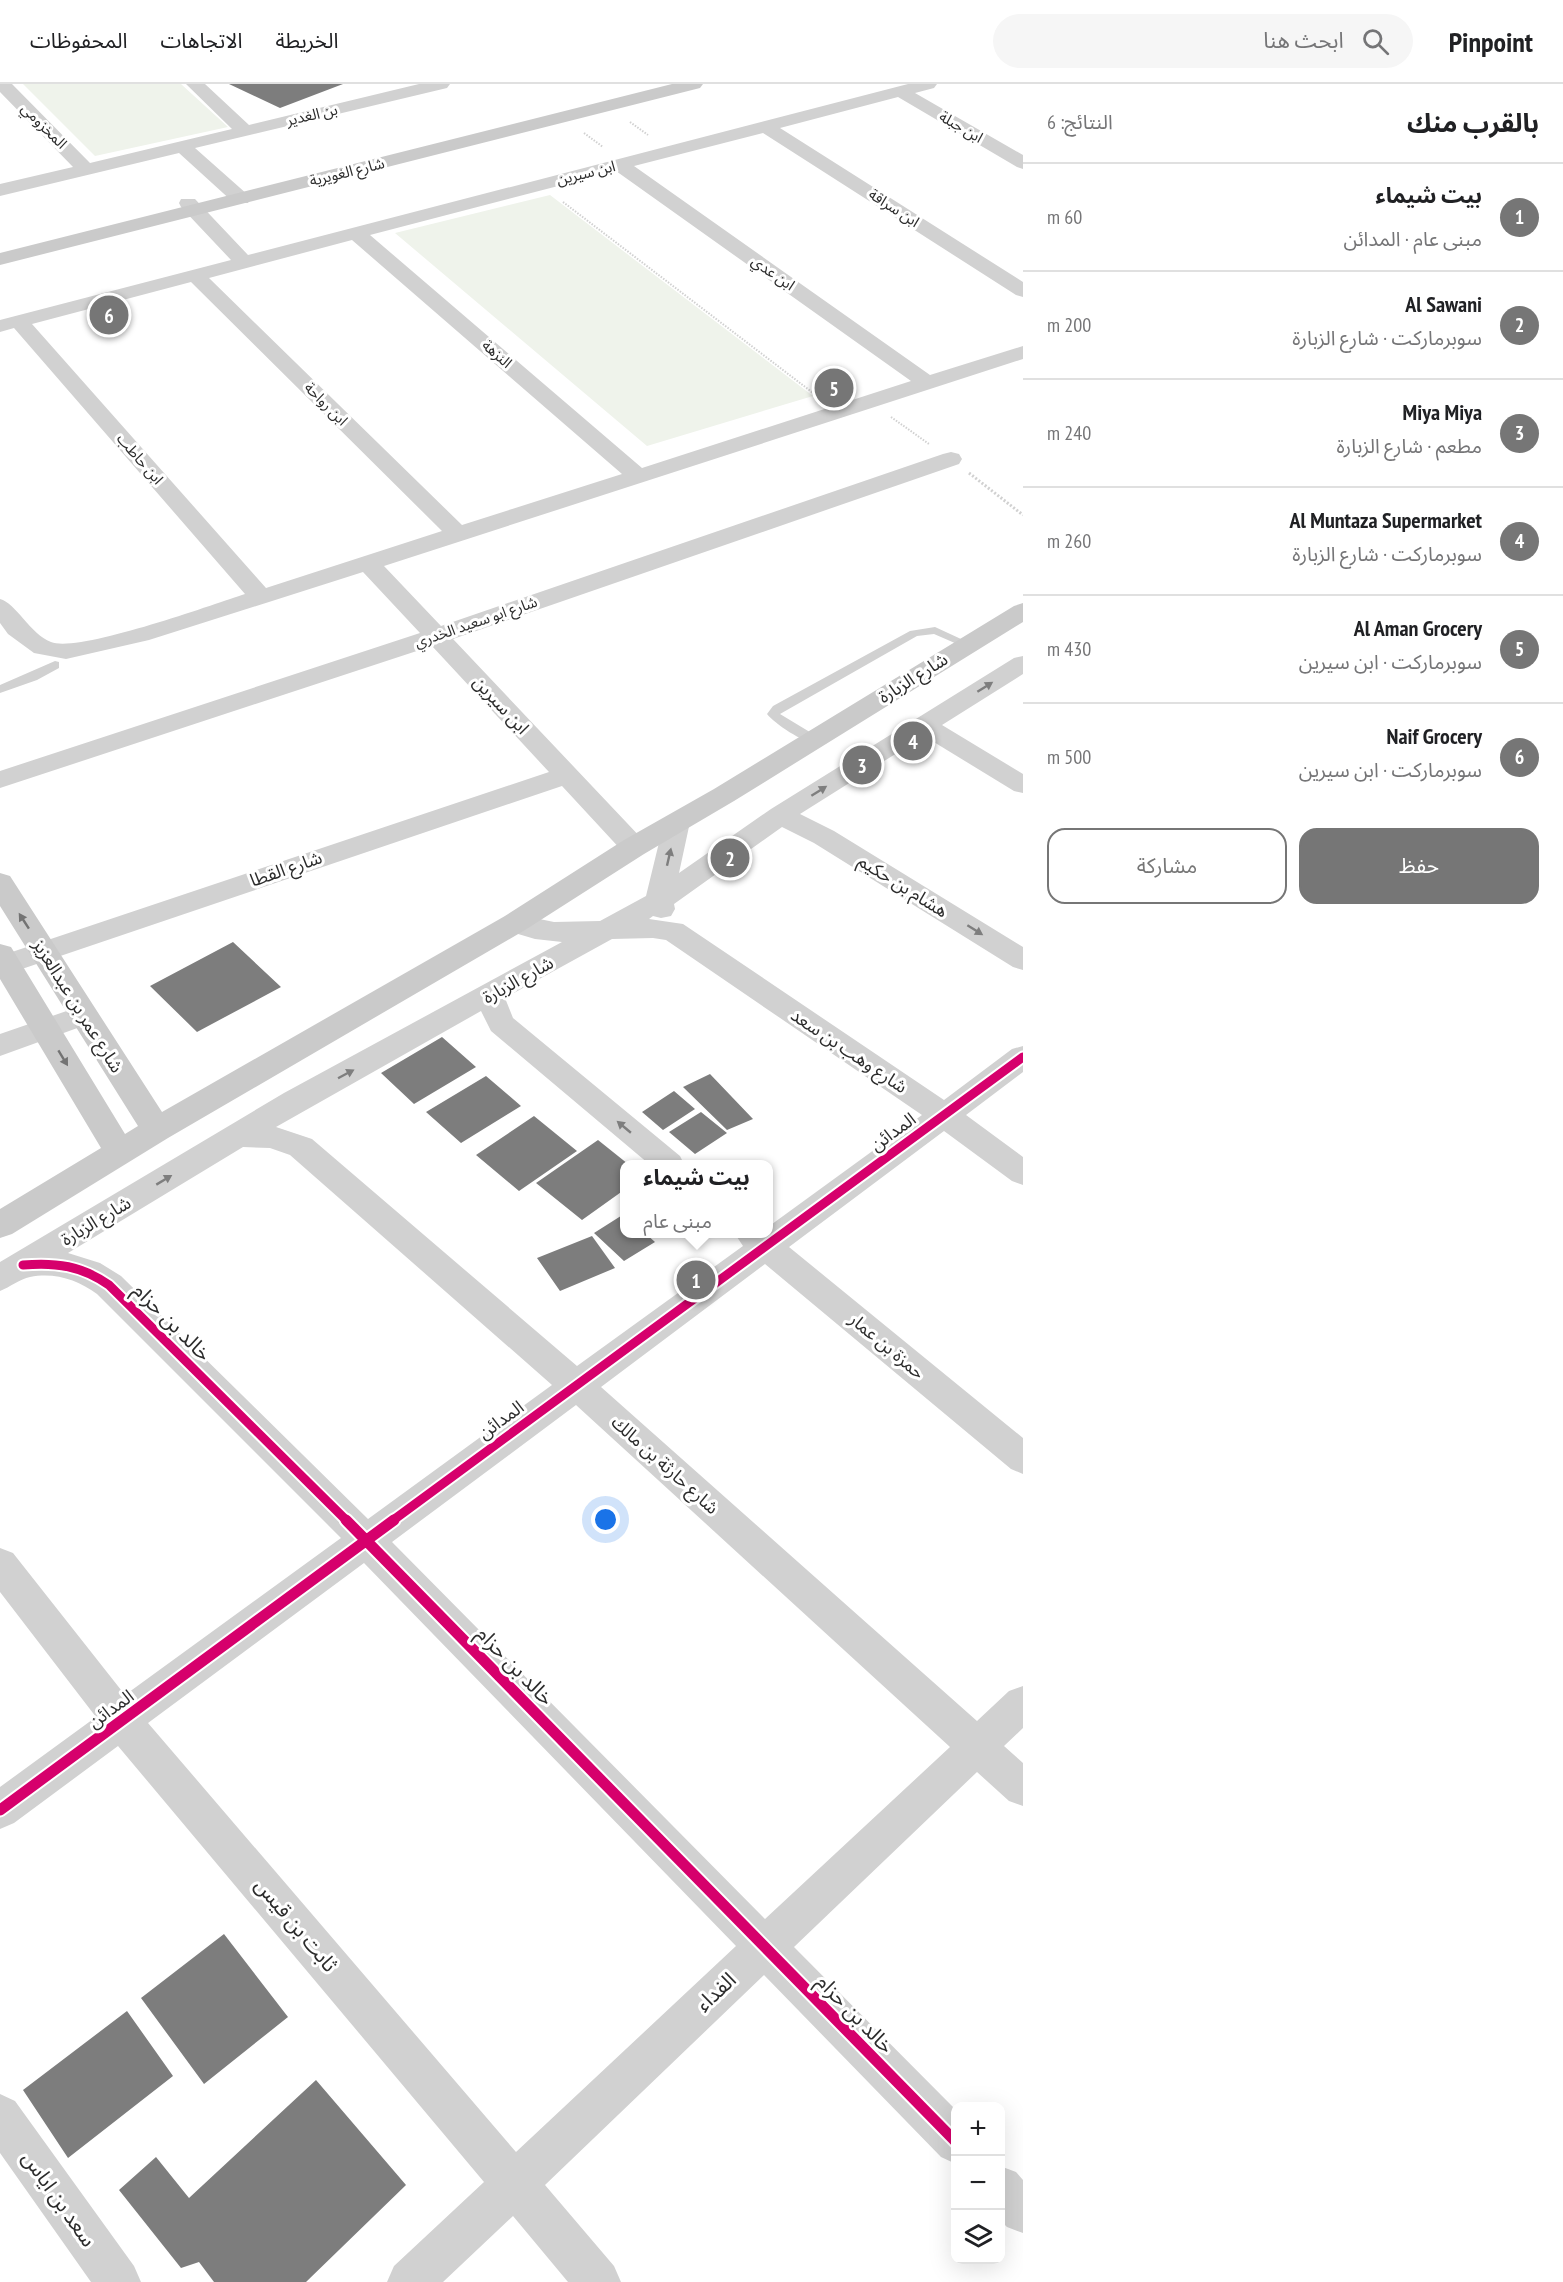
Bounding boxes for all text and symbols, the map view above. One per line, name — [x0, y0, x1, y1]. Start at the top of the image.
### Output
search box — [993, 14, 1413, 68]
text: Pinpoint — [1449, 23, 1533, 60]
icon: search — [1359, 25, 1392, 58]
text: ابحث هنا — [1263, 26, 1344, 54]
text: المحفوظات — [30, 27, 127, 54]
text: الاتجاهات — [160, 27, 242, 54]
text: الخريطة — [275, 27, 338, 54]
street label: المخزومي — [16, 99, 71, 154]
street label: بن الغدير — [284, 99, 339, 130]
street label: ابن جبلة — [936, 106, 987, 147]
text: بالقرب منك — [1407, 106, 1539, 139]
text: النتائج: 6 — [1047, 109, 1113, 135]
street label: شارع الغويرية — [307, 153, 387, 193]
street label: ابن سيرين — [554, 156, 617, 189]
text: بيت شيماء — [1375, 181, 1482, 209]
street label: ابن سراقة — [865, 184, 923, 231]
text: 60 m — [1047, 204, 1082, 230]
text: 1 — [1515, 204, 1524, 230]
text: مبنى عام · المدائن — [1344, 226, 1482, 252]
street label: ابن عدي — [746, 251, 799, 296]
text: Al Sawani — [1405, 290, 1482, 318]
pin: 6 — [90, 292, 128, 338]
text: 200 m — [1047, 312, 1091, 338]
text: 2 — [1515, 312, 1524, 338]
text: سوبرماركت · شارع الزبارة — [1292, 325, 1482, 351]
street label: النزهة — [478, 335, 516, 372]
pin: 5 — [814, 366, 854, 410]
street label: ابن رواحة — [301, 378, 352, 429]
text: Miya Miya — [1403, 398, 1482, 426]
text: 240 m — [1047, 420, 1091, 446]
text: 3 — [1515, 420, 1524, 446]
street label: ابن حاطب — [113, 429, 168, 488]
text: مطعم · شارع الزبارة — [1337, 433, 1482, 459]
text: Al Muntaza Supermarket — [1289, 506, 1482, 534]
text: 260 m — [1047, 528, 1091, 554]
text: 4 — [1515, 528, 1524, 554]
text: سوبرماركت · شارع الزبارة — [1292, 541, 1482, 567]
street label: شارع ابو سعيد الخدري — [412, 592, 541, 654]
text: Al Aman Grocery — [1354, 614, 1482, 642]
text: 430 m — [1047, 636, 1091, 662]
text: 5 — [1515, 636, 1524, 662]
street label: شارع الزبارة — [874, 647, 953, 710]
text: سوبرماركت · ابن سيرين — [1299, 649, 1482, 675]
street label: ابن سيرين — [468, 670, 534, 739]
one-way arrow — [977, 682, 993, 693]
pin: 4 — [894, 718, 932, 764]
text: Naif Grocery — [1387, 722, 1482, 750]
pin: 3 — [842, 742, 882, 788]
text: 500 m — [1047, 744, 1091, 770]
text: 6 — [1515, 744, 1524, 770]
text: سوبرماركت · ابن سيرين — [1299, 757, 1482, 783]
one-way arrow — [811, 785, 828, 796]
button: مشاركة — [1047, 828, 1287, 904]
button: حفظ — [1299, 828, 1539, 904]
pin: 2 — [710, 836, 750, 880]
street label: شارع القطا — [247, 845, 326, 894]
one-way arrow — [665, 847, 674, 866]
street label: هشام بن حكيم — [852, 849, 953, 925]
one-way arrow — [18, 913, 30, 929]
one-way arrow — [967, 925, 983, 936]
street label: شارع عمر بن عبدالعزيز — [25, 934, 129, 1078]
street label: شارع الزبارة — [478, 951, 559, 1011]
street label: شارع وهب بن سعد — [785, 1003, 912, 1101]
one-way arrow — [58, 1050, 68, 1067]
one-way arrow — [338, 1069, 355, 1079]
street label: المدائن — [865, 1107, 920, 1156]
one-way arrow — [617, 1121, 632, 1134]
popup — [620, 1160, 773, 1238]
text: بيت شيماء — [643, 1163, 750, 1191]
one-way arrow — [156, 1175, 172, 1186]
street label: شارع الزبارة — [57, 1191, 137, 1253]
text: مبنى عام — [643, 1208, 712, 1234]
pin: 1 — [676, 1258, 716, 1302]
street label: خالد بن حزام — [125, 1277, 217, 1369]
street label: حمزة بن عمار — [844, 1307, 930, 1384]
street label: المدائن — [473, 1395, 528, 1444]
street label: شارع حارثة بن مالك — [605, 1410, 724, 1521]
your location — [591, 1505, 620, 1534]
street label: خالد بن حزام — [469, 1620, 560, 1713]
street label: المدائن — [83, 1684, 138, 1733]
street label: ثابت بن قيس — [249, 1872, 344, 1977]
street label: الفداء — [690, 1966, 742, 2017]
street label: خالد بن حزام — [809, 1968, 900, 2061]
map controls — [951, 2102, 1005, 2264]
button: + — [951, 2102, 1005, 2156]
street label: سعد بن اياس — [16, 2145, 102, 2252]
button: − — [951, 2156, 1005, 2210]
button: layers — [951, 2210, 1005, 2264]

